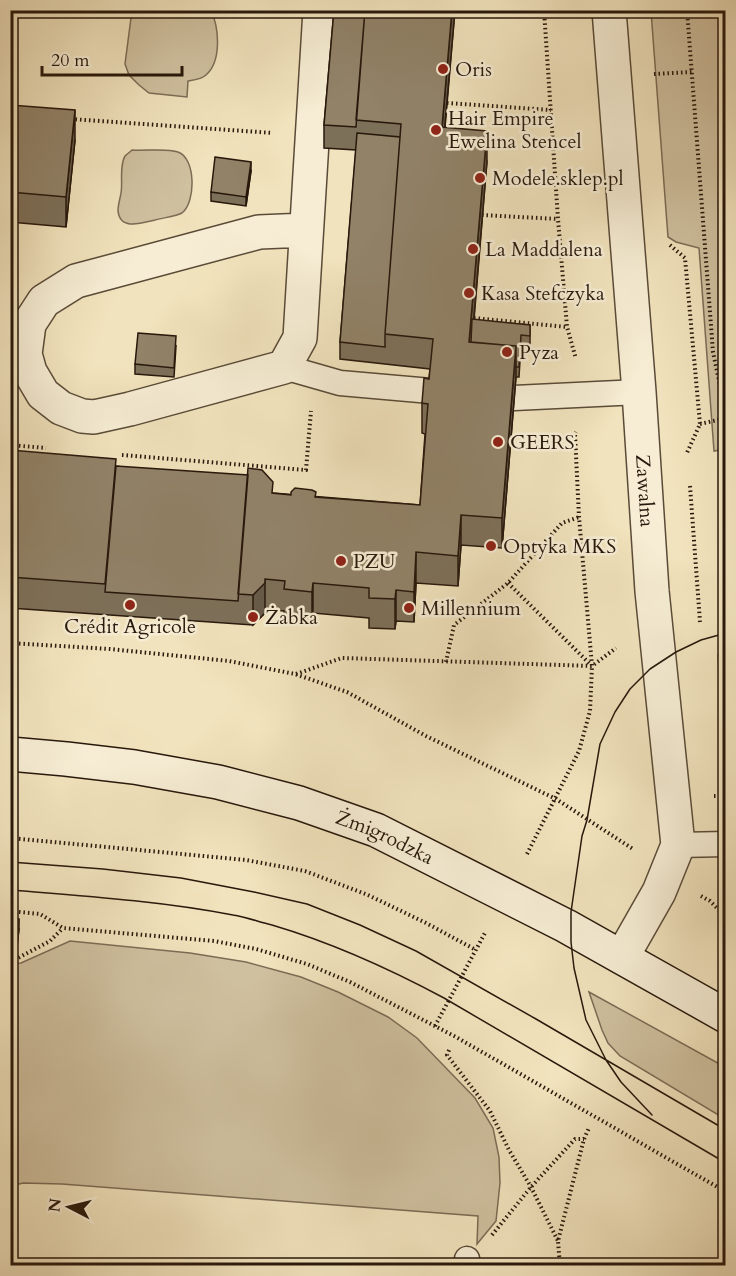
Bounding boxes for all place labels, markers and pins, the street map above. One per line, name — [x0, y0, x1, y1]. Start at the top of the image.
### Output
place label: Oris — [455, 56, 492, 83]
marker: Oris — [436, 62, 450, 76]
place label: Hair Empire Ewelina Stencel — [448, 105, 582, 155]
marker: Hair Empire Ewelina Stencel — [429, 123, 443, 137]
place label: Modele.sklep.pl — [492, 165, 624, 192]
marker: Modele.sklep.pl — [473, 171, 487, 185]
place label: La Maddalena — [485, 236, 603, 263]
marker: La Maddalena — [466, 242, 480, 256]
place label: Kasa Stefczyka — [481, 280, 605, 307]
marker: Kasa Stefczyka — [462, 286, 476, 300]
place label: Pyza — [519, 339, 559, 366]
marker: Pyza — [500, 345, 514, 359]
place label: GEERS — [510, 429, 574, 456]
marker: GEERS — [491, 435, 505, 449]
place label: Optyka MKS — [503, 533, 616, 560]
marker: Optyka MKS — [484, 539, 498, 553]
place label: PZU — [353, 548, 396, 575]
marker: PZU — [334, 554, 348, 568]
place label: Millennium — [421, 595, 521, 622]
marker: Crédit Agricole — [123, 598, 137, 612]
marker: Millennium — [402, 601, 416, 615]
place label: Żabka — [265, 604, 318, 631]
marker: Żabka — [246, 610, 260, 624]
place label: Crédit Agricole — [64, 613, 196, 640]

